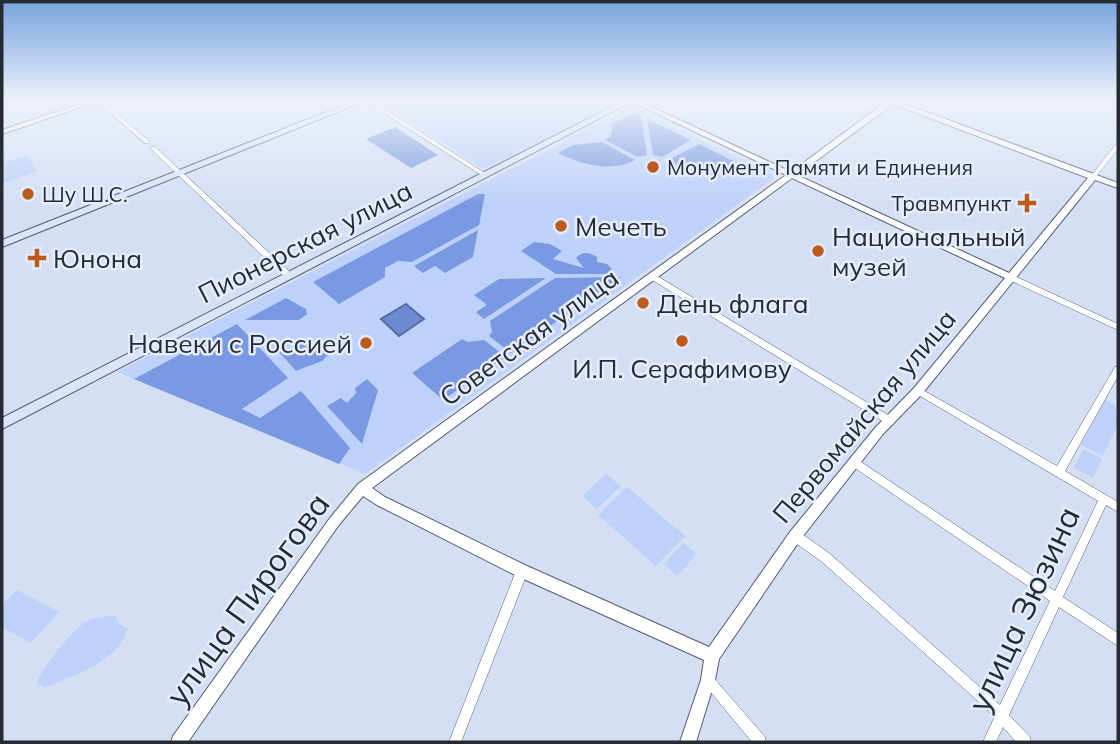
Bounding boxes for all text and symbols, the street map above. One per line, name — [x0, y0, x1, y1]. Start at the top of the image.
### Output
place label: Монумент Памяти и Единения — [667, 154, 973, 180]
marker: Монумент Памяти и Единения — [645, 159, 661, 175]
street label: Пионерская улица — [192, 174, 418, 310]
place label: Шу Ш.С. — [42, 181, 128, 207]
marker: Шу Ш.С. — [20, 186, 36, 202]
place label: Травмпункт — [891, 190, 1011, 216]
marker: Травмпункт — [1017, 193, 1037, 213]
place label: Мечеть — [575, 210, 667, 243]
marker: Мечеть — [553, 218, 569, 234]
place label: Национальный музей — [832, 220, 1026, 283]
place label: Юнона — [53, 242, 142, 275]
marker: Национальный музей — [810, 243, 826, 259]
marker: Юнона — [27, 248, 47, 268]
street label: Советская улица — [433, 261, 625, 413]
place label: День флага — [657, 287, 809, 320]
marker: День флага — [635, 295, 651, 311]
street label: Первомайская улица — [765, 303, 963, 529]
place label: Навеки с Россией — [128, 327, 352, 360]
marker: И.П. Серафимову — [674, 333, 690, 349]
marker: Навеки с Россией — [358, 335, 374, 351]
place label: И.П. Серафимову — [572, 352, 792, 385]
street label: улица Пирогова — [156, 485, 338, 713]
street label: улица Зюзина — [958, 500, 1088, 718]

